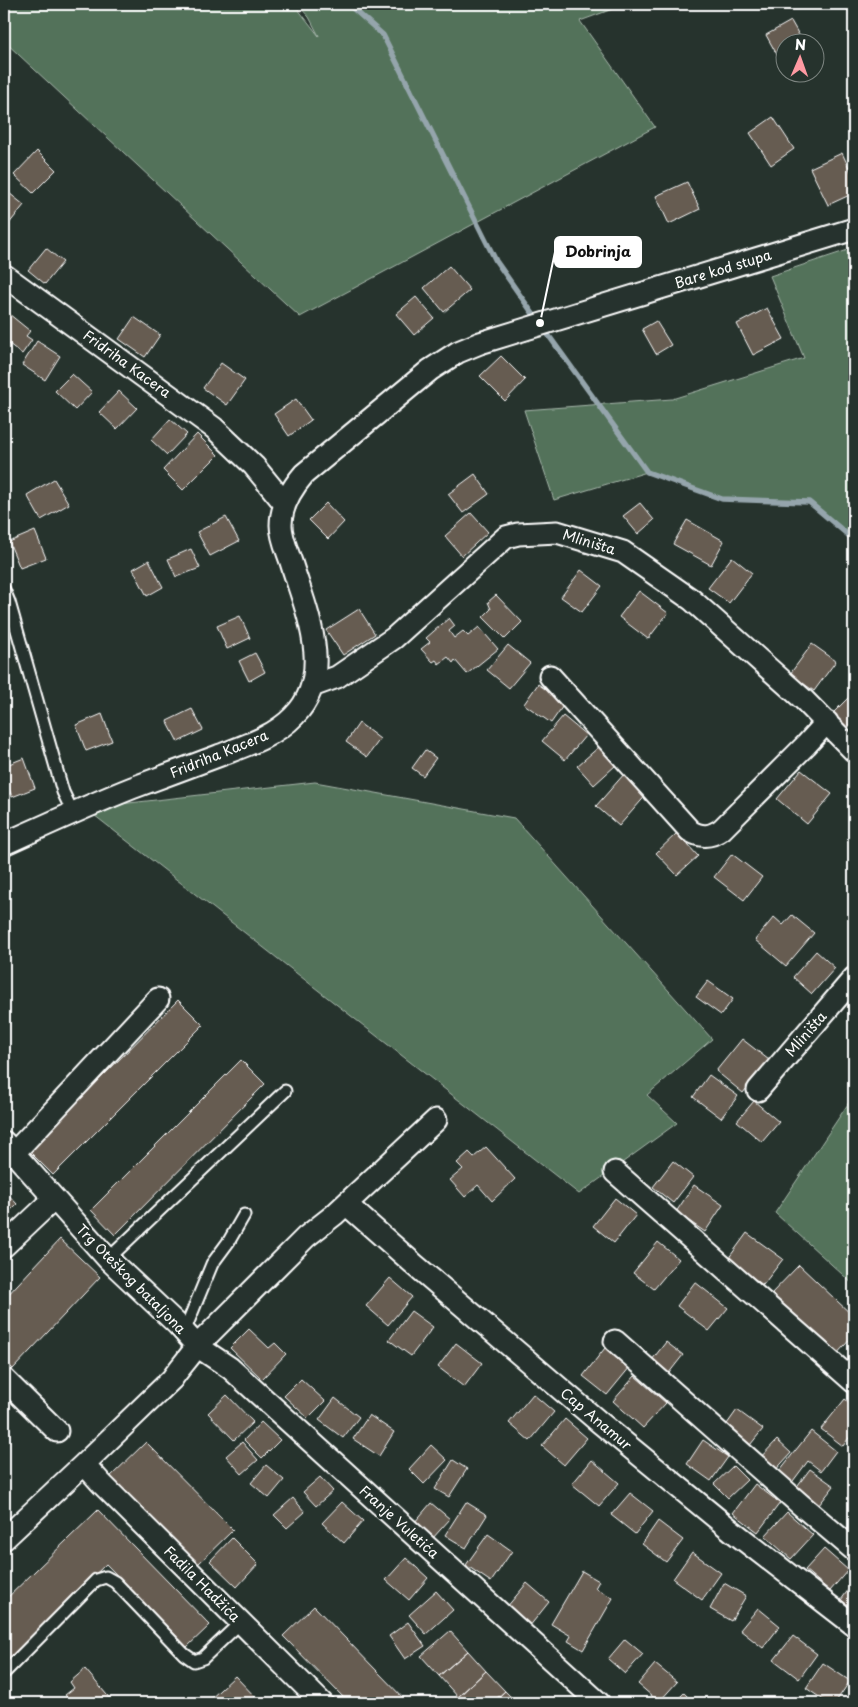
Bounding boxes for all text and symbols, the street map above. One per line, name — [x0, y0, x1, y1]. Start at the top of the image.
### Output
north arrow — [776, 32, 826, 82]
text: N — [795, 34, 806, 55]
callout: Dobrinja — [555, 237, 641, 267]
text: Dobrinja — [565, 239, 631, 262]
street label: Bare kod stupa — [672, 244, 774, 293]
street label: Fridriha Kacera — [79, 325, 176, 403]
street label: Mliništa — [560, 524, 618, 560]
street label: Fridriha Kacera — [167, 724, 271, 783]
street label: Mliništa — [780, 1006, 832, 1061]
street label: Trg Oteškog bataljona — [72, 1219, 191, 1339]
street label: Cap Anamur — [556, 1382, 637, 1455]
street label: Franje Vuletića — [355, 1480, 444, 1563]
street label: Fadila Hadžića — [159, 1541, 245, 1627]

